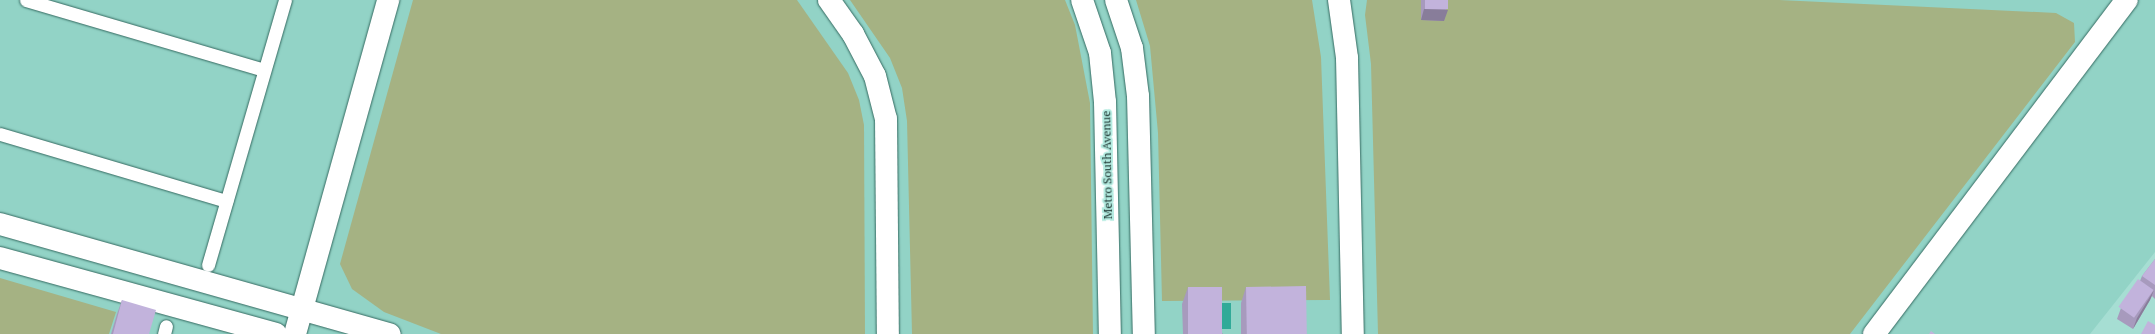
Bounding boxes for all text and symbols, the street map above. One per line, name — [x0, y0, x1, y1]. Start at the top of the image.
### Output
street label: Metro South Avenue — [1099, 111, 1115, 219]

